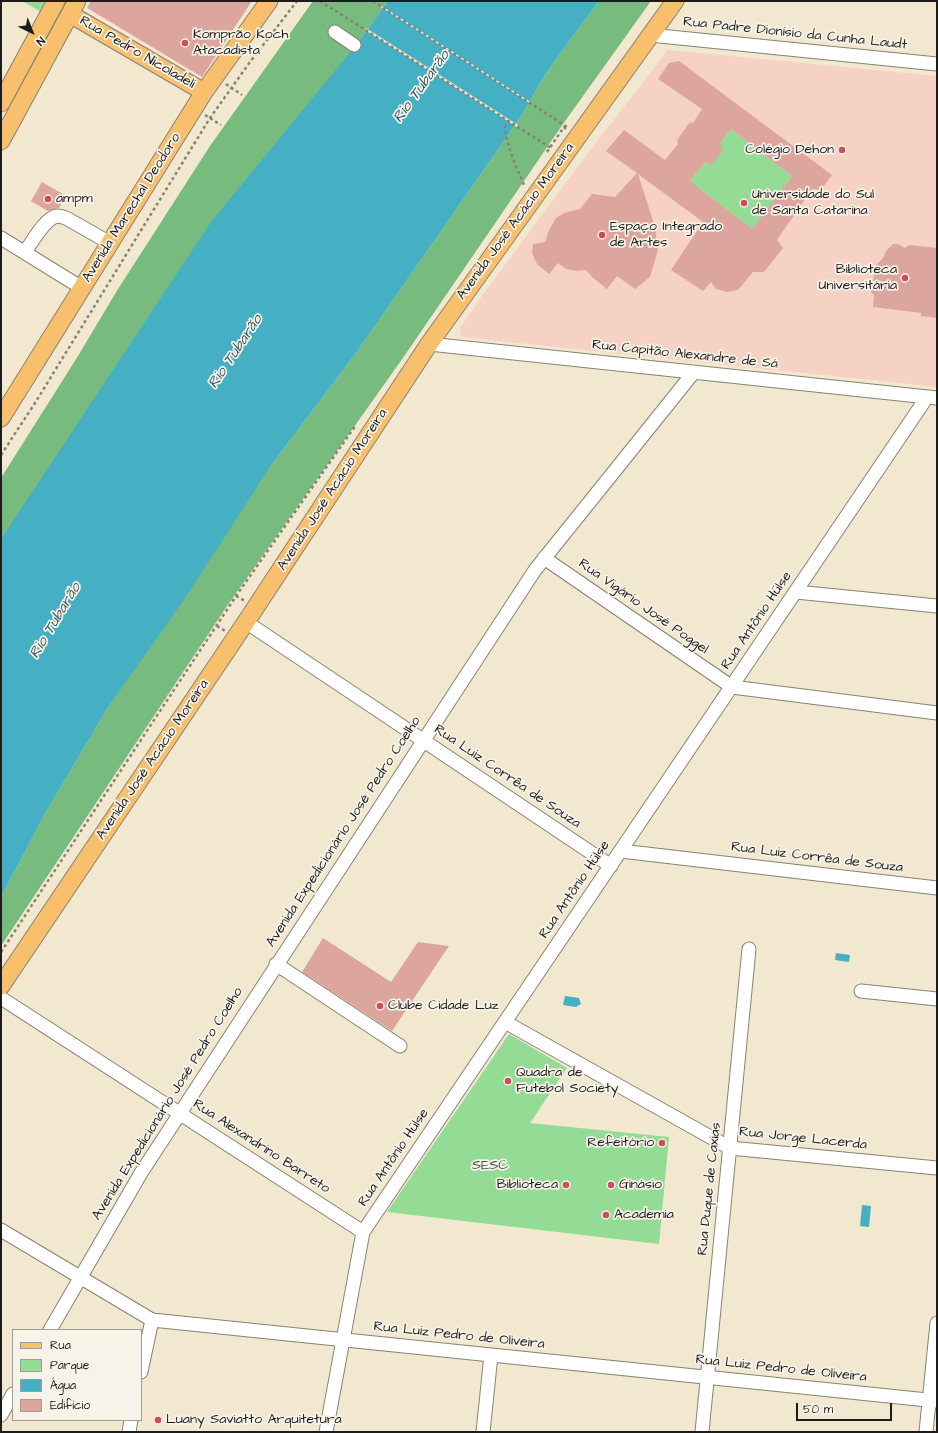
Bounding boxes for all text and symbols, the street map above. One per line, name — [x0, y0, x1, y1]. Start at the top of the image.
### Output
north arrow — [12, 12, 52, 52]
street label: Rua Pedro Nicoladeli — [76, 13, 198, 93]
street label: Rua Padre Dionísio da Cunha Laudt — [682, 14, 908, 54]
place label: Komprão Koch Atacadista — [193, 27, 289, 60]
text: N — [33, 33, 48, 49]
marker: Komprão Koch Atacadista — [180, 38, 190, 48]
water label: Rio Tubarão — [390, 47, 454, 127]
street label: Avenida Marechal Deodoro — [79, 130, 185, 286]
street label: Avenida José Acácio Moreira — [454, 140, 578, 304]
place label: Colégio Dehon — [745, 142, 834, 158]
marker: Colégio Dehon — [837, 145, 847, 155]
place label: Universidade do Sul de Santa Catarina — [752, 187, 874, 220]
place label: ampm — [56, 191, 93, 207]
marker: ampm — [43, 194, 53, 204]
marker: Universidade do Sul de Santa Catarina — [739, 198, 749, 208]
place label: Espaço Integrado de Artes — [610, 219, 722, 252]
marker: Espaço Integrado de Artes — [597, 230, 607, 240]
place label: Biblioteca Universitária — [819, 262, 897, 294]
marker: Biblioteca Universitária — [900, 273, 910, 283]
water label: Rio Tubarão — [205, 312, 267, 392]
street label: Rua Capitão Alexandre de Sá — [591, 337, 779, 373]
street label: Avenida José Acácio Moreira — [274, 406, 392, 574]
street label: Rua Vigário José Poggel — [575, 556, 711, 658]
street label: Rua Antônio Hülse — [718, 569, 796, 673]
water label: Rio Tubarão — [26, 580, 86, 662]
street label: Avenida José Acácio Moreira — [93, 677, 213, 843]
street label: Avenida Expedicionário José Pedro Coelho — [263, 714, 425, 950]
street label: Rua Luiz Corrêa de Souza — [431, 722, 583, 832]
street label: Rua Antônio Hülse — [536, 838, 614, 942]
street label: Rua Luiz Corrêa de Souza — [730, 839, 904, 877]
street label: Avenida Expedicionário José Pedro Coelho — [89, 984, 247, 1224]
place label: Clube Cidade Luz — [388, 998, 499, 1014]
marker: Clube Cidade Luz — [375, 1001, 385, 1011]
place label: Quadra de Futebol Society — [516, 1065, 618, 1098]
marker: Quadra de Futebol Society — [503, 1076, 513, 1086]
street label: Rua Alexandrino Barreto — [189, 1096, 333, 1198]
street label: Rua Antônio Hülse — [355, 1106, 433, 1210]
street label: Rua Duque de Caxias — [695, 1122, 725, 1256]
street label: Rua Jorge Lacerda — [738, 1124, 868, 1154]
place label: Refeitório — [587, 1135, 654, 1151]
marker: Refeitório — [657, 1138, 667, 1148]
park label: SESC — [472, 1158, 508, 1174]
place label: Biblioteca — [497, 1177, 558, 1193]
place label: Ginásio — [619, 1177, 662, 1193]
marker: Biblioteca — [561, 1180, 571, 1190]
marker: Ginásio — [606, 1180, 616, 1190]
place label: Academia — [614, 1207, 674, 1223]
marker: Academia — [601, 1210, 611, 1220]
street label: Rua Luiz Pedro de Oliveira — [373, 1319, 545, 1353]
legend — [12, 1329, 142, 1421]
text: Rua — [50, 1337, 71, 1354]
street label: Rua Luiz Pedro de Oliveira — [695, 1352, 867, 1386]
text: Parque — [50, 1357, 89, 1374]
text: Água — [50, 1377, 76, 1394]
scale bar — [798, 1395, 894, 1421]
text: Edifício — [50, 1397, 90, 1414]
text: 50 m — [803, 1401, 833, 1418]
place label: Luany Saviatto Arquitetura — [166, 1412, 342, 1428]
marker: Luany Saviatto Arquitetura — [153, 1415, 163, 1425]

